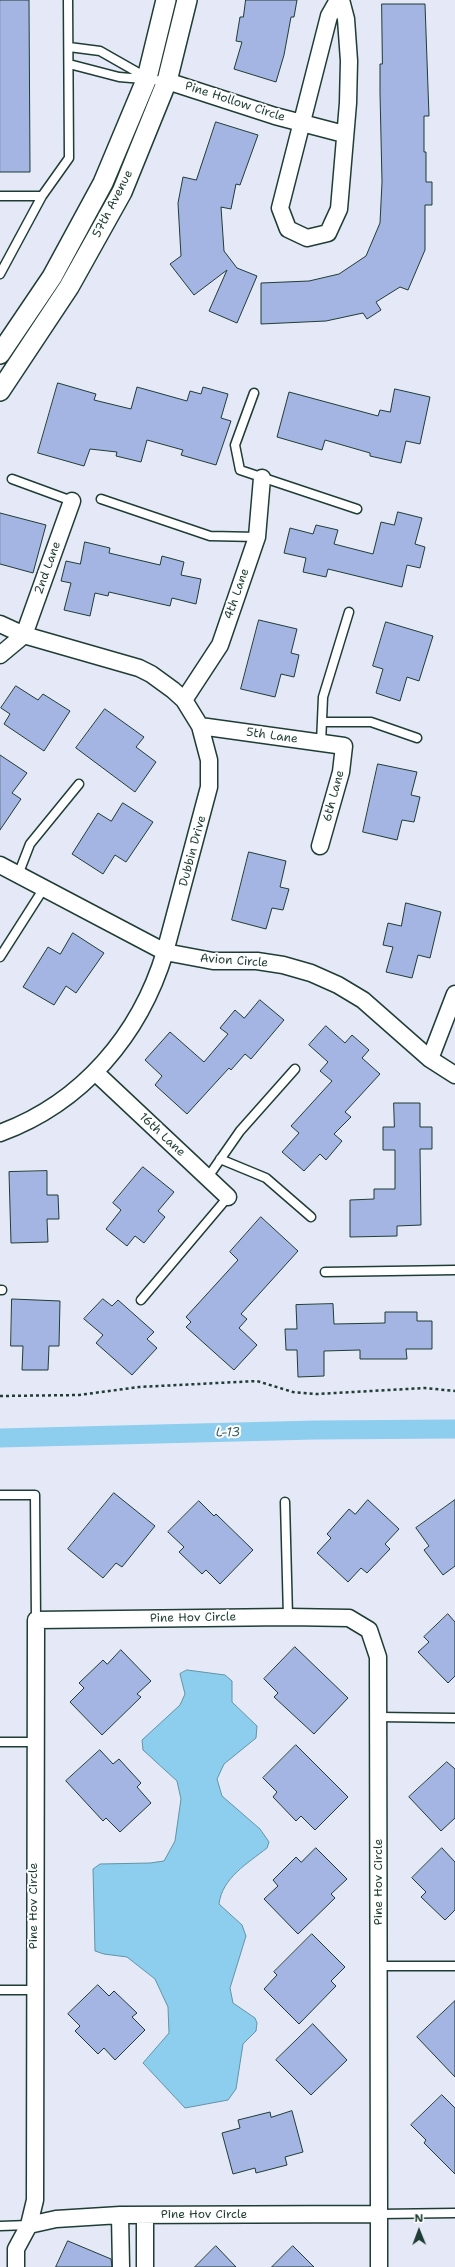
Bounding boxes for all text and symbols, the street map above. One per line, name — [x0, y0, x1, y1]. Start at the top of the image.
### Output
street label: Pine Hollow Circle — [183, 79, 287, 125]
street label: 57th Avenue — [90, 168, 136, 240]
street label: 2nd Lane — [32, 540, 64, 596]
street label: 4th Lane — [222, 567, 252, 621]
street label: 5th Lane — [245, 725, 299, 747]
street label: 6th Lane — [320, 769, 348, 823]
street label: Dubbin Drive — [177, 814, 209, 888]
street label: Avion Circle — [199, 951, 269, 971]
street label: 16th Lane — [136, 1110, 188, 1160]
water label: L-13 — [216, 1425, 240, 1441]
street label: Pine Hov Circle — [150, 1610, 236, 1626]
street label: Pine Hov Circle — [372, 1839, 386, 1925]
street label: Pine Hov Circle — [27, 1863, 41, 1949]
street label: Pine Hov Circle — [161, 2208, 247, 2222]
north arrow — [399, 2211, 439, 2251]
text: N — [414, 2211, 423, 2226]

